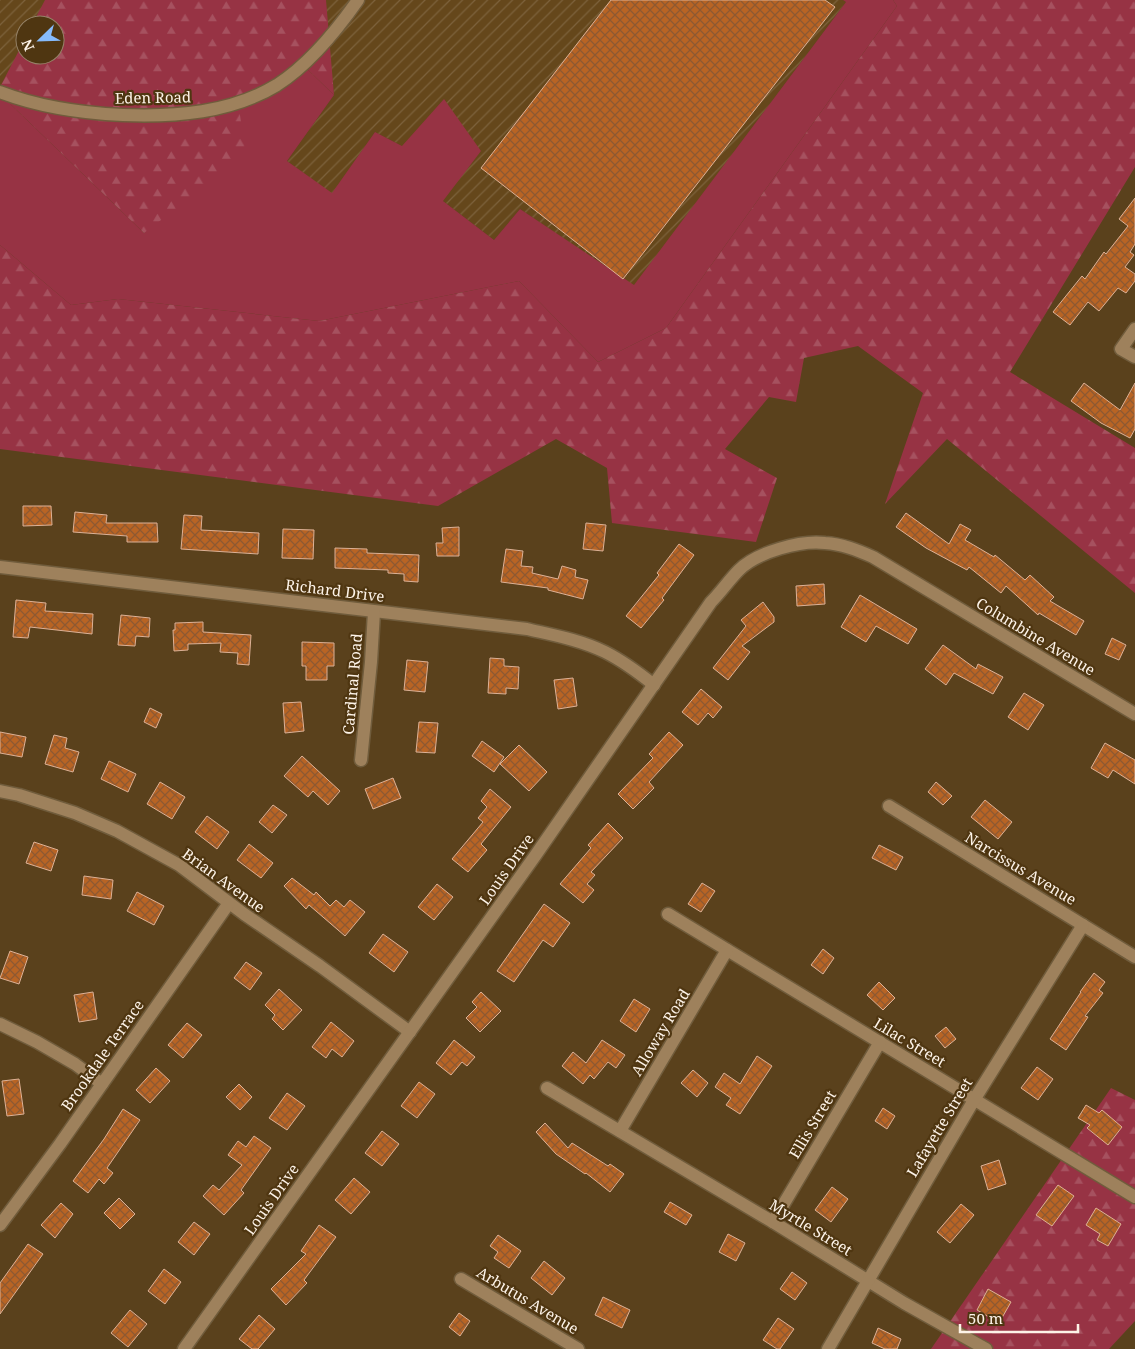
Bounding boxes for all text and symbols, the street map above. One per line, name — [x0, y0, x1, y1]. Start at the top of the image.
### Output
north arrow — [15, 15, 65, 65]
text: N — [17, 36, 38, 54]
street label: Eden Road — [115, 86, 191, 108]
street label: Richard Drive — [284, 574, 386, 606]
street label: Columbine Avenue — [973, 593, 1099, 679]
street label: Cardinal Road — [338, 633, 366, 735]
street label: Narcissus Avenue — [962, 827, 1080, 909]
street label: Louis Drive — [474, 829, 538, 909]
street label: Brian Avenue — [179, 843, 269, 917]
street label: Alloway Road — [626, 985, 694, 1079]
street label: Brookdale Terrace — [56, 996, 148, 1114]
street label: Lilac Street — [870, 1013, 950, 1071]
street label: Lafayette Street — [902, 1074, 976, 1180]
street label: Ellis Street — [784, 1086, 840, 1162]
street label: Louis Drive — [239, 1159, 303, 1239]
street label: Myrtle Street — [766, 1194, 856, 1260]
street label: Arbutus Avenue — [473, 1262, 583, 1338]
scale bar — [960, 1302, 1078, 1334]
text: 50 m — [968, 1308, 1003, 1328]

